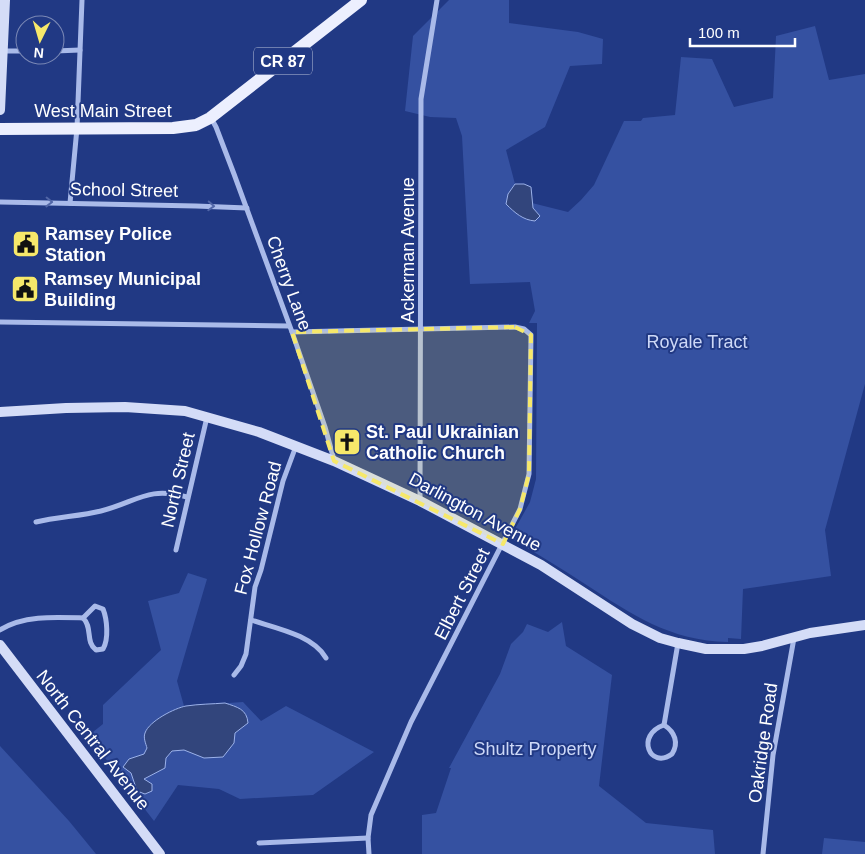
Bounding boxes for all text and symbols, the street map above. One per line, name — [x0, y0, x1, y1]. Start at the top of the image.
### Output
north arrow — [15, 15, 65, 65]
scale bar — [690, 15, 795, 47]
text: 100 m — [698, 24, 740, 41]
text: N — [33, 45, 45, 61]
road number: CR 87 — [254, 48, 312, 74]
street label: West Main Street — [34, 101, 172, 121]
street label: Ackerman Avenue — [398, 177, 418, 323]
street label: School Street — [70, 179, 178, 201]
one-way arrow — [45, 197, 53, 208]
one-way arrow — [207, 201, 215, 212]
place label: Ramsey Police Station — [45, 224, 172, 265]
public building icon: Ramsey Police Station — [11, 229, 41, 259]
street label: Cherry Lane — [263, 233, 315, 333]
place label: Ramsey Municipal Building — [44, 269, 201, 310]
public building icon: Ramsey Municipal Building — [10, 274, 40, 304]
park label: Royale Tract — [646, 332, 748, 352]
place label: St. Paul Ukrainian Catholic Church — [366, 422, 519, 463]
church icon: St. Paul Ukrainian Catholic Church — [332, 427, 362, 457]
street label: North Street — [157, 430, 199, 530]
street label: Fox Hollow Road — [231, 459, 285, 597]
street label: Darlington Avenue — [406, 469, 544, 555]
street label: Elbert Street — [430, 545, 494, 643]
street label: North Central Avenue — [32, 666, 154, 814]
street label: Oakridge Road — [745, 682, 781, 804]
park label: Shultz Property — [473, 739, 597, 759]

